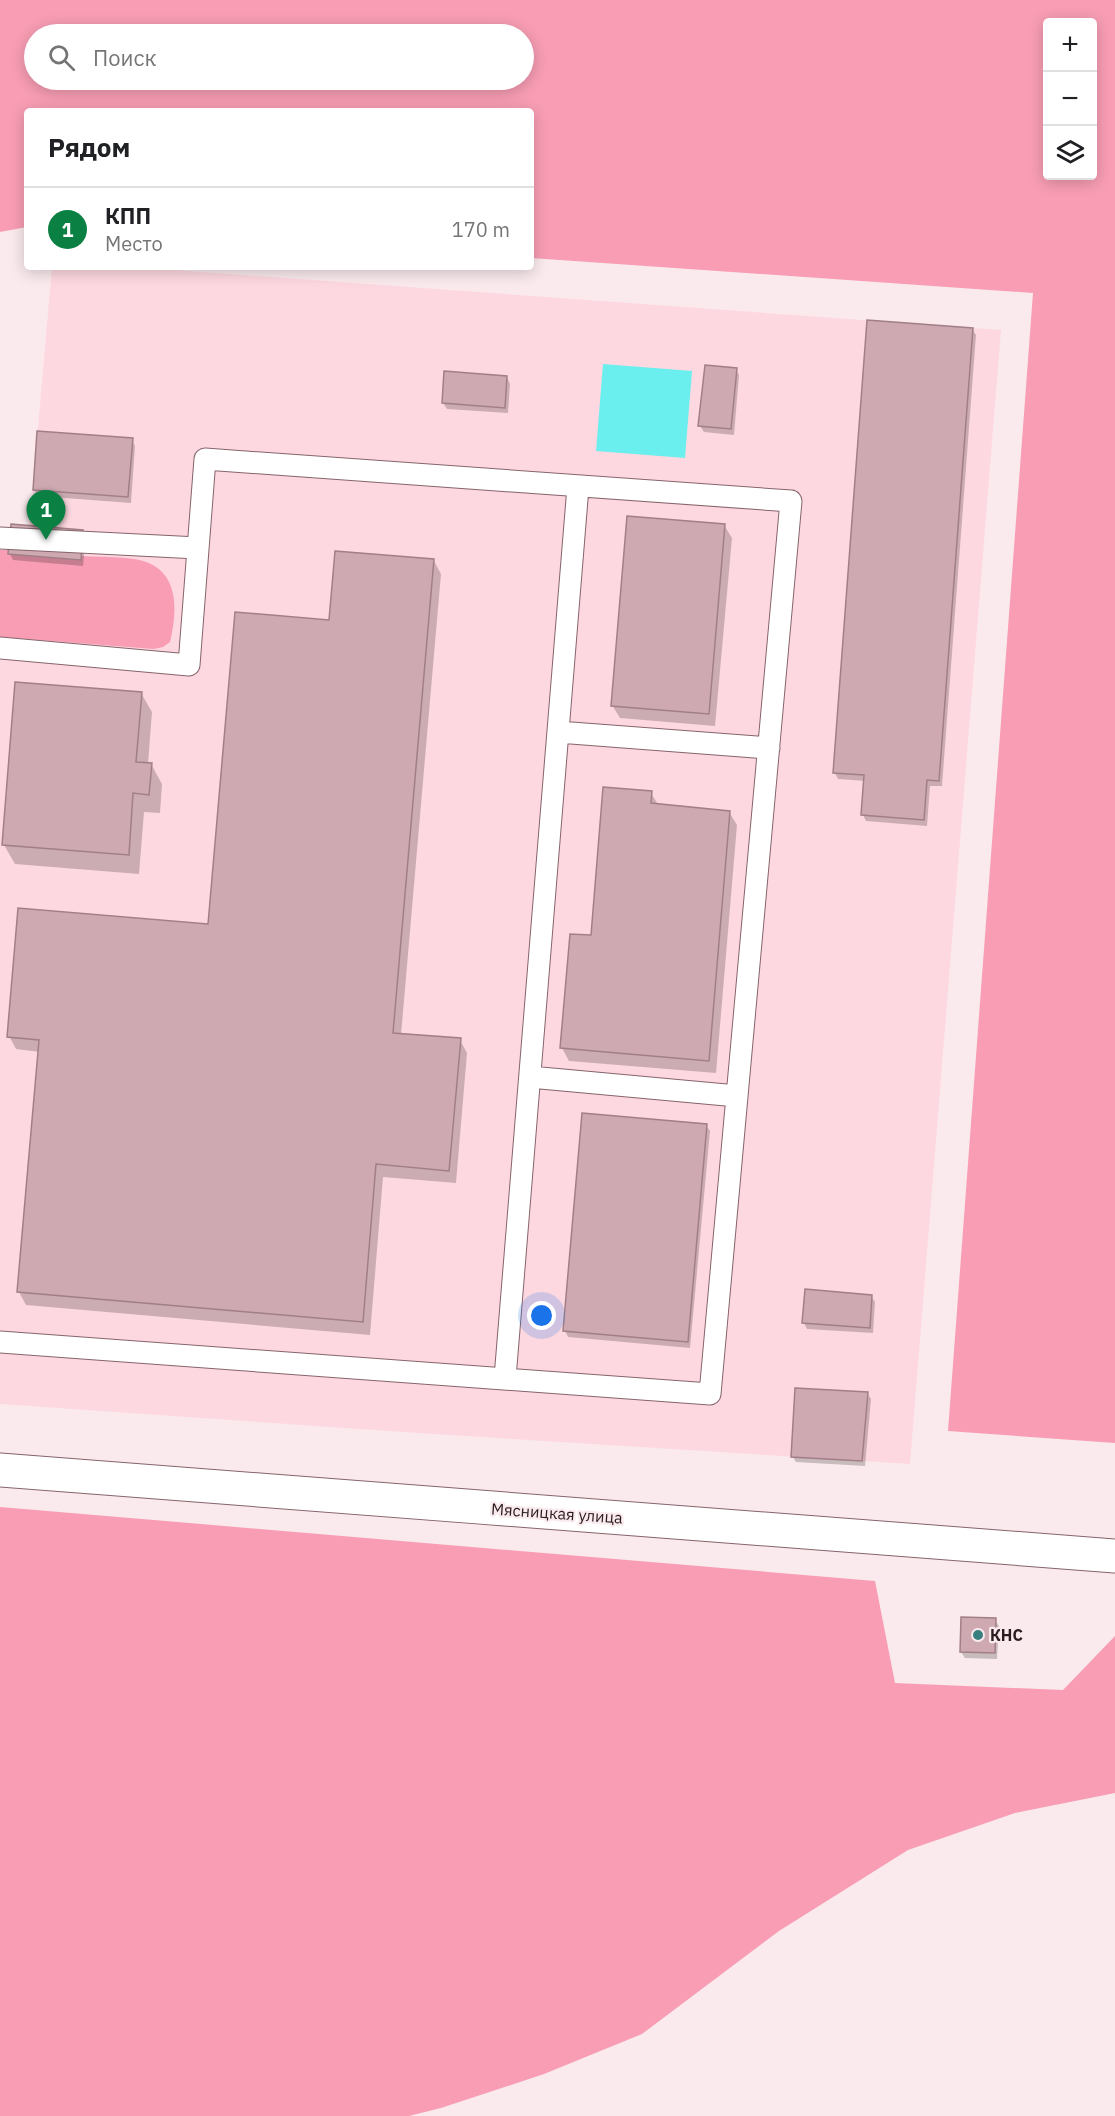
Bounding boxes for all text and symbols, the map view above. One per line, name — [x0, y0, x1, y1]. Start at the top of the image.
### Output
map controls — [1043, 18, 1097, 180]
button: + — [1043, 18, 1097, 72]
search box — [24, 24, 534, 90]
icon: search — [45, 41, 78, 74]
text: Поиск — [93, 43, 157, 72]
button: − — [1043, 72, 1097, 126]
button: layers — [1043, 126, 1097, 180]
text: Рядом — [48, 130, 130, 164]
text: КПП — [105, 201, 151, 230]
text: 1 — [62, 216, 74, 243]
text: 170 m — [452, 216, 510, 243]
text: Место — [105, 230, 163, 257]
pin: 1 — [26, 490, 66, 540]
your location — [527, 1301, 556, 1330]
street label: Мясницкая улица — [491, 1498, 624, 1528]
place label: КНС — [990, 1625, 1023, 1645]
marker: КНС — [971, 1628, 985, 1642]

